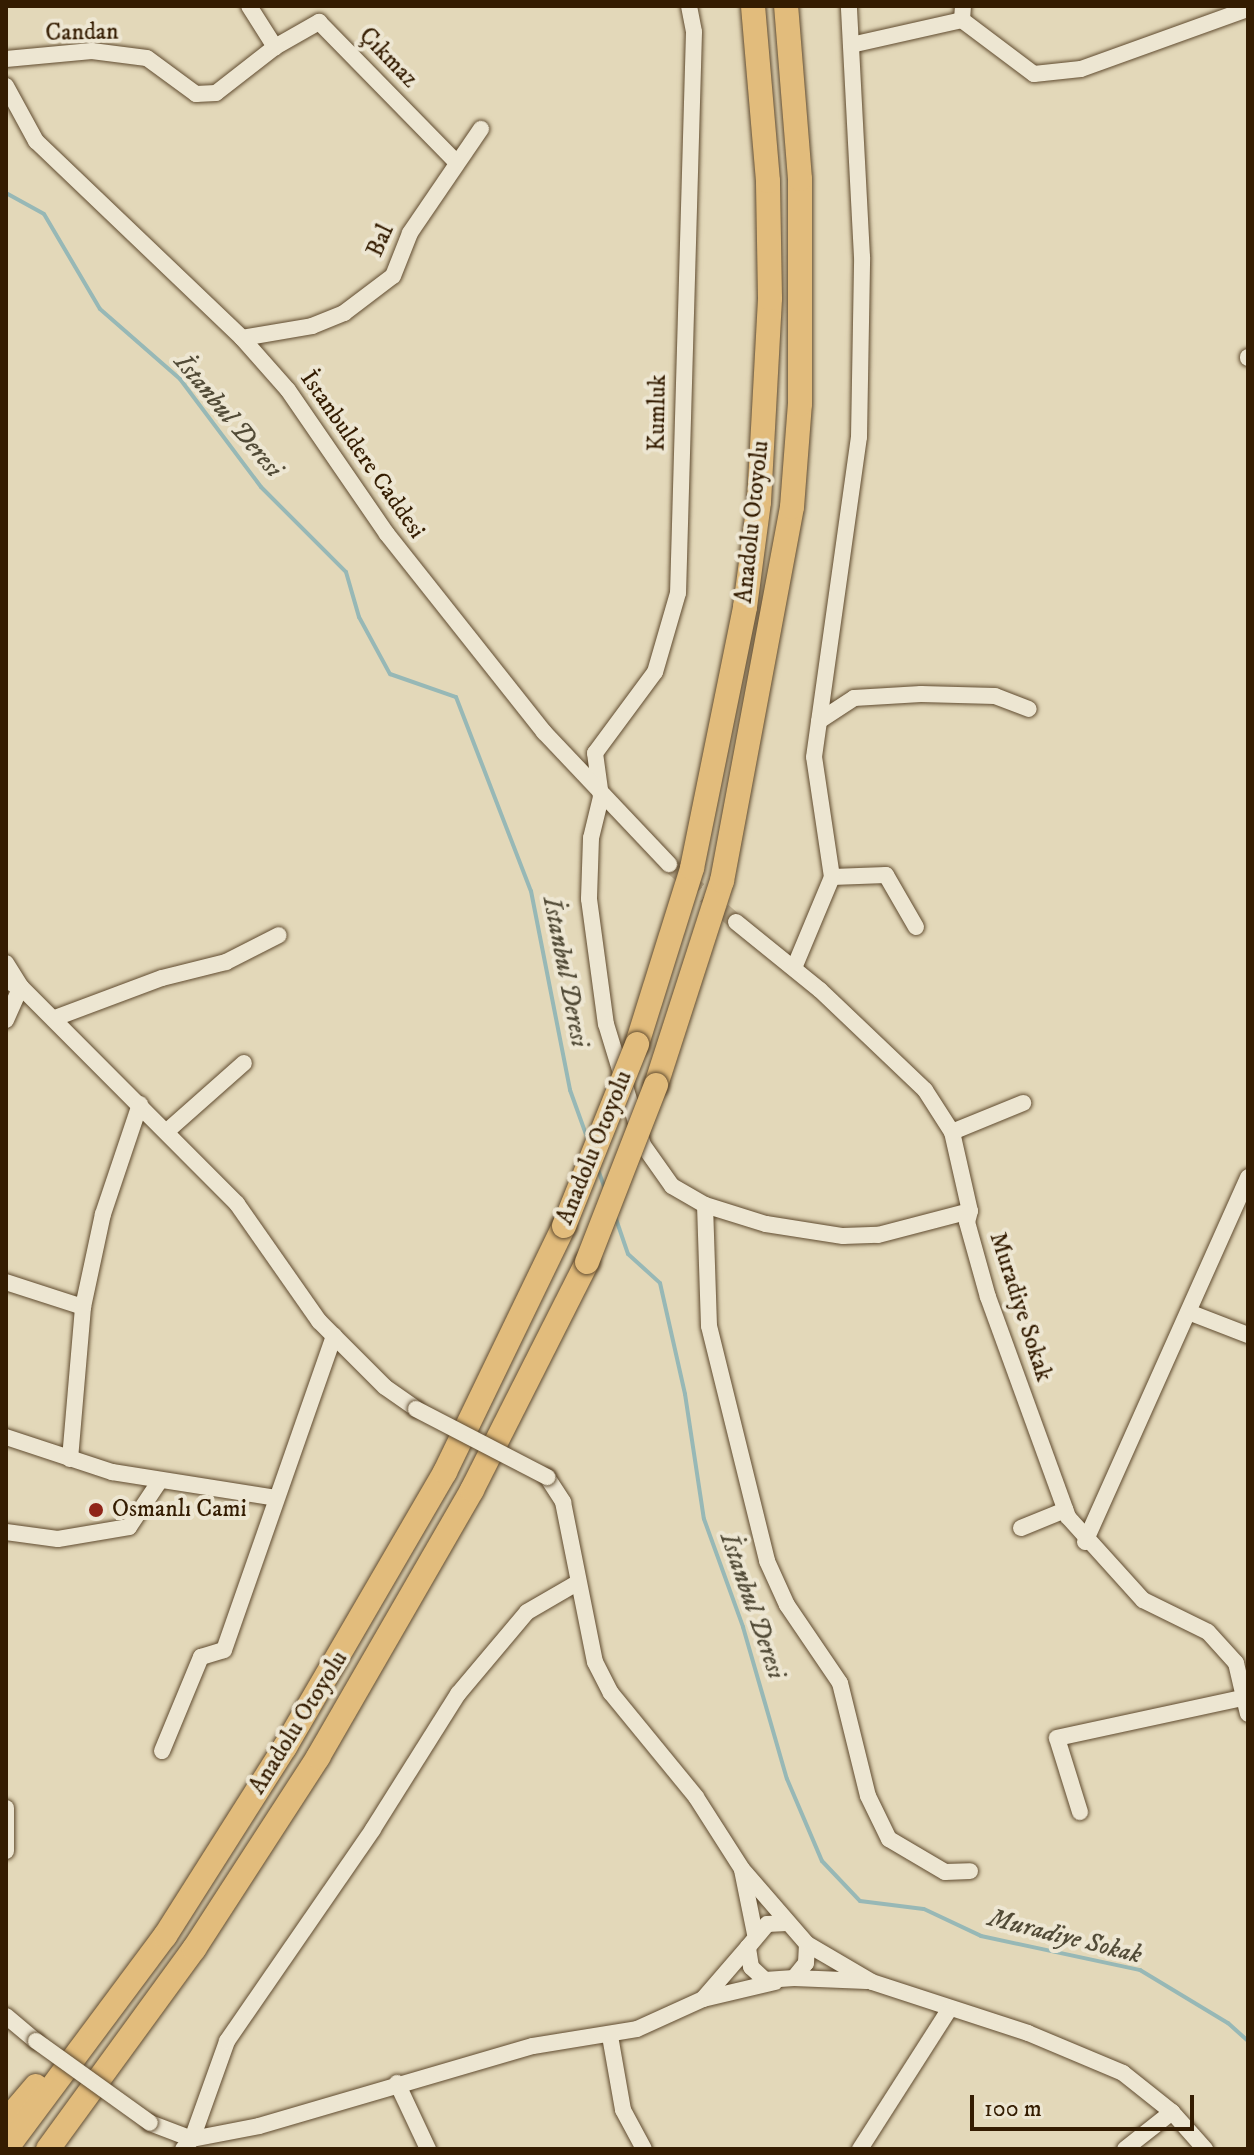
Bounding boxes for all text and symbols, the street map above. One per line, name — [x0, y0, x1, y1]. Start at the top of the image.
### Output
street label: Candan — [45, 18, 119, 48]
street label: Çıkmaz — [352, 22, 424, 94]
street label: Bal — [361, 220, 401, 262]
water label: İstanbul Deresi — [167, 348, 289, 484]
street label: İstanbuldere Caddesi — [293, 365, 431, 545]
street label: Kumluk — [643, 374, 673, 452]
street label: Anadolu Otoyolu — [730, 439, 776, 605]
water label: İstanbul Deresi — [535, 894, 595, 1050]
street label: Anadolu Otoyolu — [551, 1067, 639, 1229]
street label: Muradiye Sokak — [982, 1229, 1058, 1385]
place label: Osmanlı Cami — [112, 1496, 247, 1524]
marker: Osmanlı Cami — [87, 1501, 105, 1519]
water label: İstanbul Deresi — [712, 1529, 792, 1683]
street label: Anadolu Otoyolu — [244, 1646, 354, 1800]
water label: Muradiye Sokak — [985, 1903, 1145, 1971]
scale bar — [974, 2079, 1198, 2129]
text: 100 m — [984, 2094, 1042, 2124]

